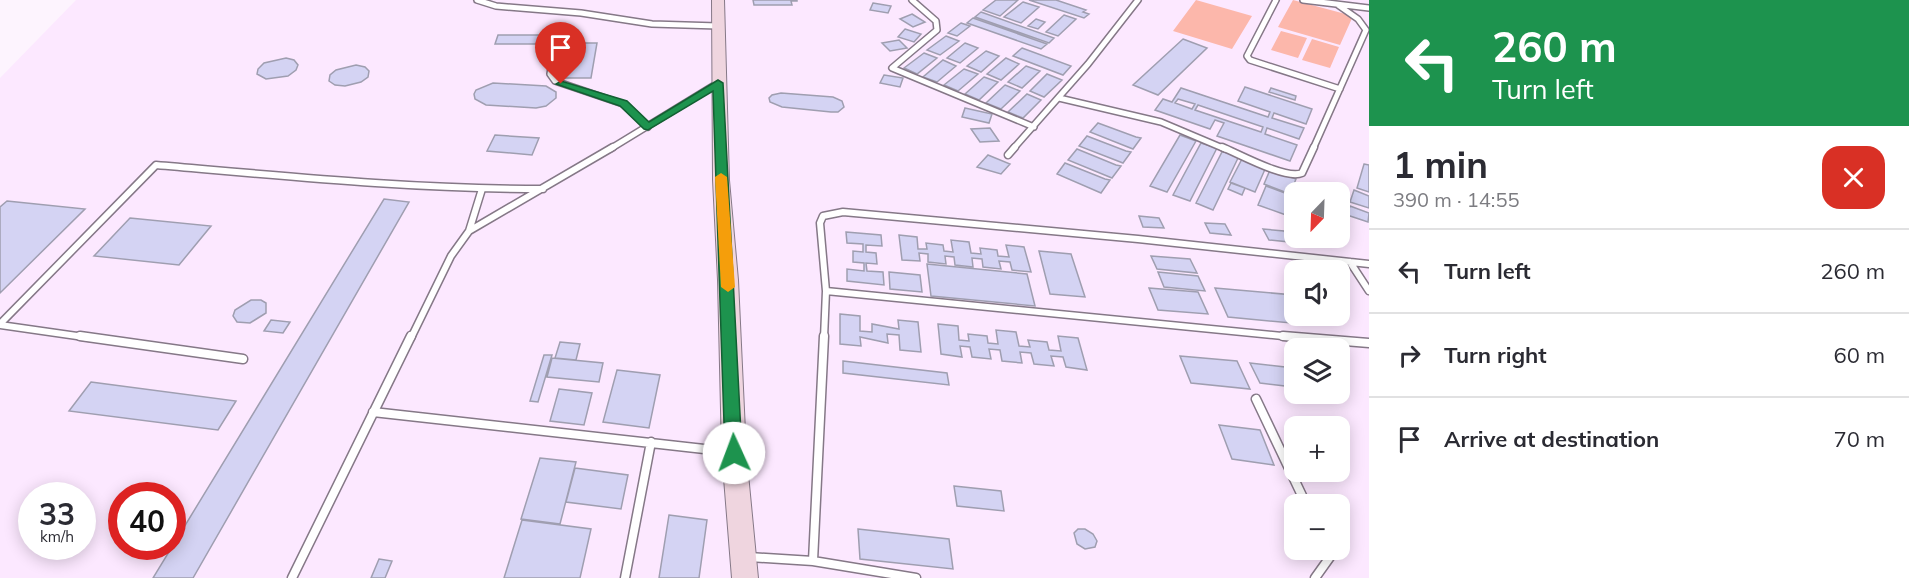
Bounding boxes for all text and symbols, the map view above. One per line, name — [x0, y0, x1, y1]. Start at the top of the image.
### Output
text: 260 m — [1492, 20, 1617, 73]
pin — [535, 22, 586, 84]
icon: left — [1393, 24, 1471, 102]
icon: arrive — [544, 31, 577, 64]
text: Turn left — [1492, 72, 1594, 106]
text: 1 min — [1393, 142, 1488, 187]
button: close — [1822, 146, 1885, 209]
north arrow — [1284, 182, 1350, 248]
map controls — [1284, 182, 1350, 560]
text: 390 m · 14:55 — [1393, 187, 1519, 212]
icon: left — [1393, 255, 1426, 288]
text: Turn left — [1444, 257, 1531, 285]
text: 260 m — [1820, 257, 1885, 285]
button: sound — [1284, 260, 1350, 326]
button: layers — [1284, 338, 1350, 404]
icon: right — [1393, 339, 1426, 372]
text: Turn right — [1444, 341, 1547, 369]
text: 60 m — [1834, 341, 1885, 369]
button: + — [1284, 416, 1350, 482]
position arrow — [702, 421, 766, 485]
icon: arrive — [1393, 423, 1426, 456]
text: Arrive at destination — [1444, 425, 1659, 453]
text: 70 m — [1834, 425, 1885, 453]
speed limit sign: 40 — [108, 482, 186, 560]
button: − — [1284, 494, 1350, 560]
text: 33 — [39, 495, 75, 533]
text: km/h — [40, 527, 74, 546]

